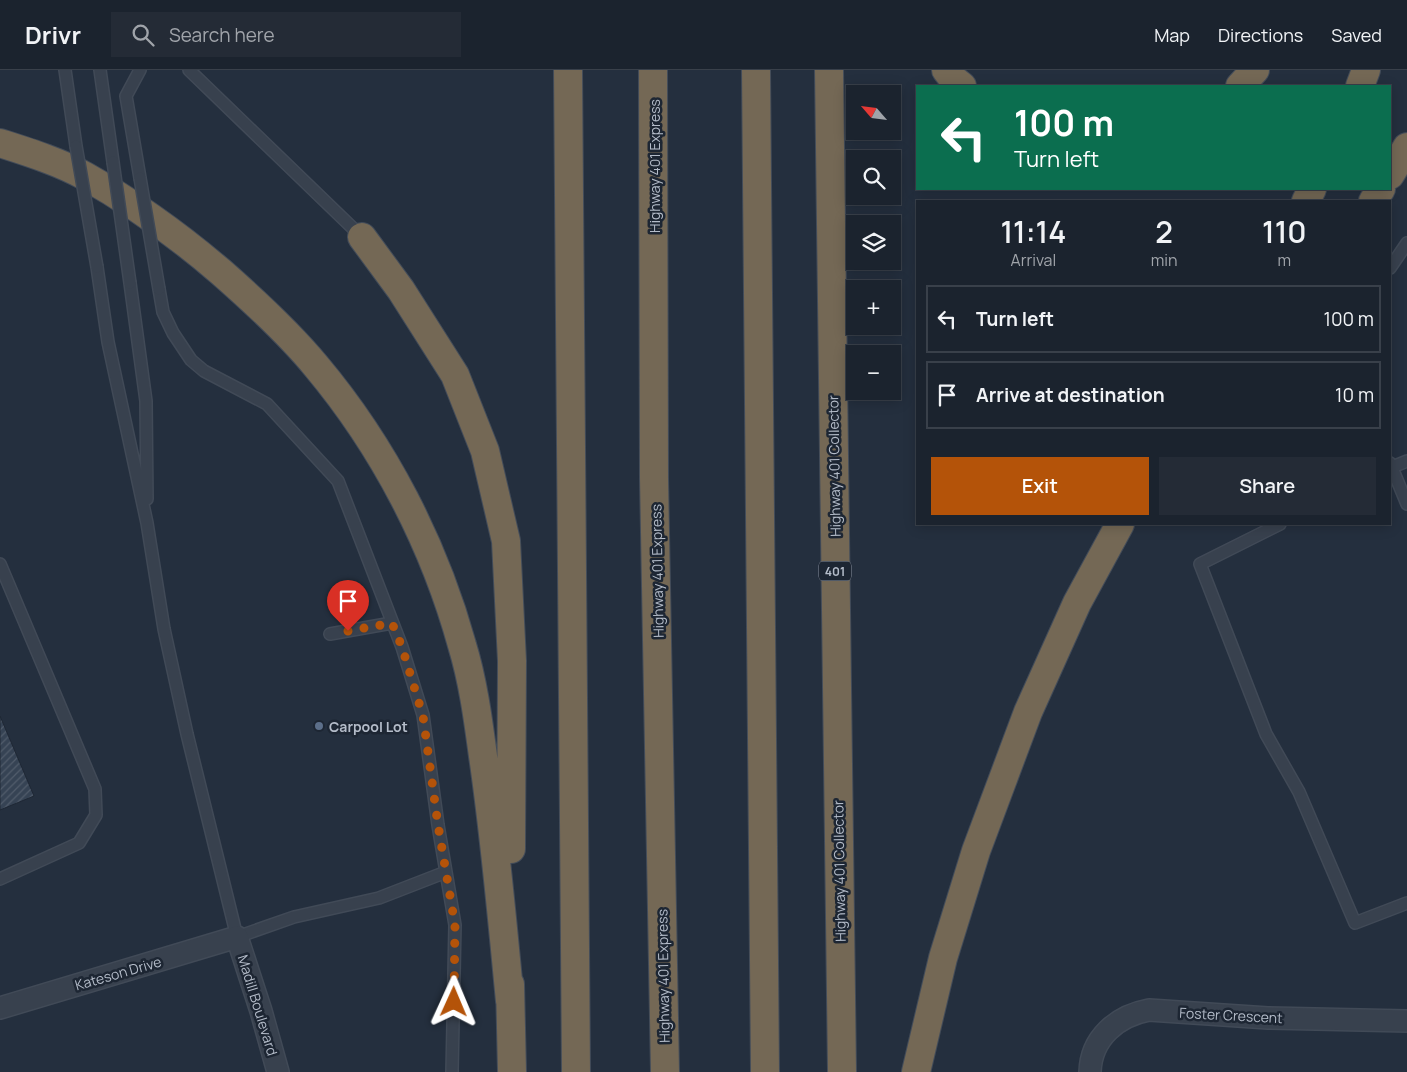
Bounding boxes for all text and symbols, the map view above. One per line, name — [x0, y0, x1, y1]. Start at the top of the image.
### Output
search box — [111, 12, 461, 57]
text: Drivr — [25, 18, 81, 51]
icon: search — [129, 21, 157, 49]
text: Search here — [169, 22, 275, 48]
text: Map — [1154, 23, 1190, 47]
text: Directions — [1218, 23, 1303, 47]
text: Saved — [1331, 23, 1382, 47]
north arrow — [846, 85, 901, 140]
map controls — [846, 85, 901, 400]
street label: Highway 401 Express — [645, 99, 664, 233]
text: 100 m — [1014, 99, 1114, 147]
icon: left — [931, 105, 996, 170]
text: Turn left — [1014, 144, 1099, 174]
button: search — [846, 150, 901, 205]
text: 11:14 — [1000, 211, 1066, 252]
text: 2 — [1155, 211, 1173, 252]
text: 110 — [1262, 211, 1307, 252]
button: layers — [846, 215, 901, 270]
text: Arrival — [1011, 249, 1056, 271]
text: min — [1151, 249, 1178, 271]
text: m — [1277, 249, 1291, 271]
button: + — [846, 280, 901, 335]
icon: left — [933, 305, 961, 333]
text: Turn left — [976, 306, 1054, 332]
text: 100 m — [1323, 306, 1374, 332]
button: − — [846, 345, 901, 400]
icon: arrive — [933, 381, 961, 409]
text: Arrive at destination — [976, 382, 1165, 408]
text: 10 m — [1335, 382, 1374, 408]
street label: Highway 401 Collector — [823, 395, 845, 537]
button: Exit — [931, 457, 1149, 515]
button: Share — [1159, 457, 1376, 515]
street label: Highway 401 Express — [646, 504, 668, 638]
road number: 401 — [819, 562, 851, 581]
pin — [327, 580, 369, 631]
icon: arrive — [334, 587, 362, 615]
place label: Carpool Lot — [329, 717, 408, 736]
marker: Carpool Lot — [313, 720, 325, 732]
street label: Highway 401 Collector — [828, 800, 850, 942]
street label: Highway 401 Express — [652, 909, 674, 1043]
street label: Kateson Drive — [73, 952, 163, 994]
street label: Madill Boulevard — [234, 952, 282, 1058]
position arrow — [427, 975, 479, 1027]
street label: Foster Crescent — [1179, 1003, 1284, 1027]

